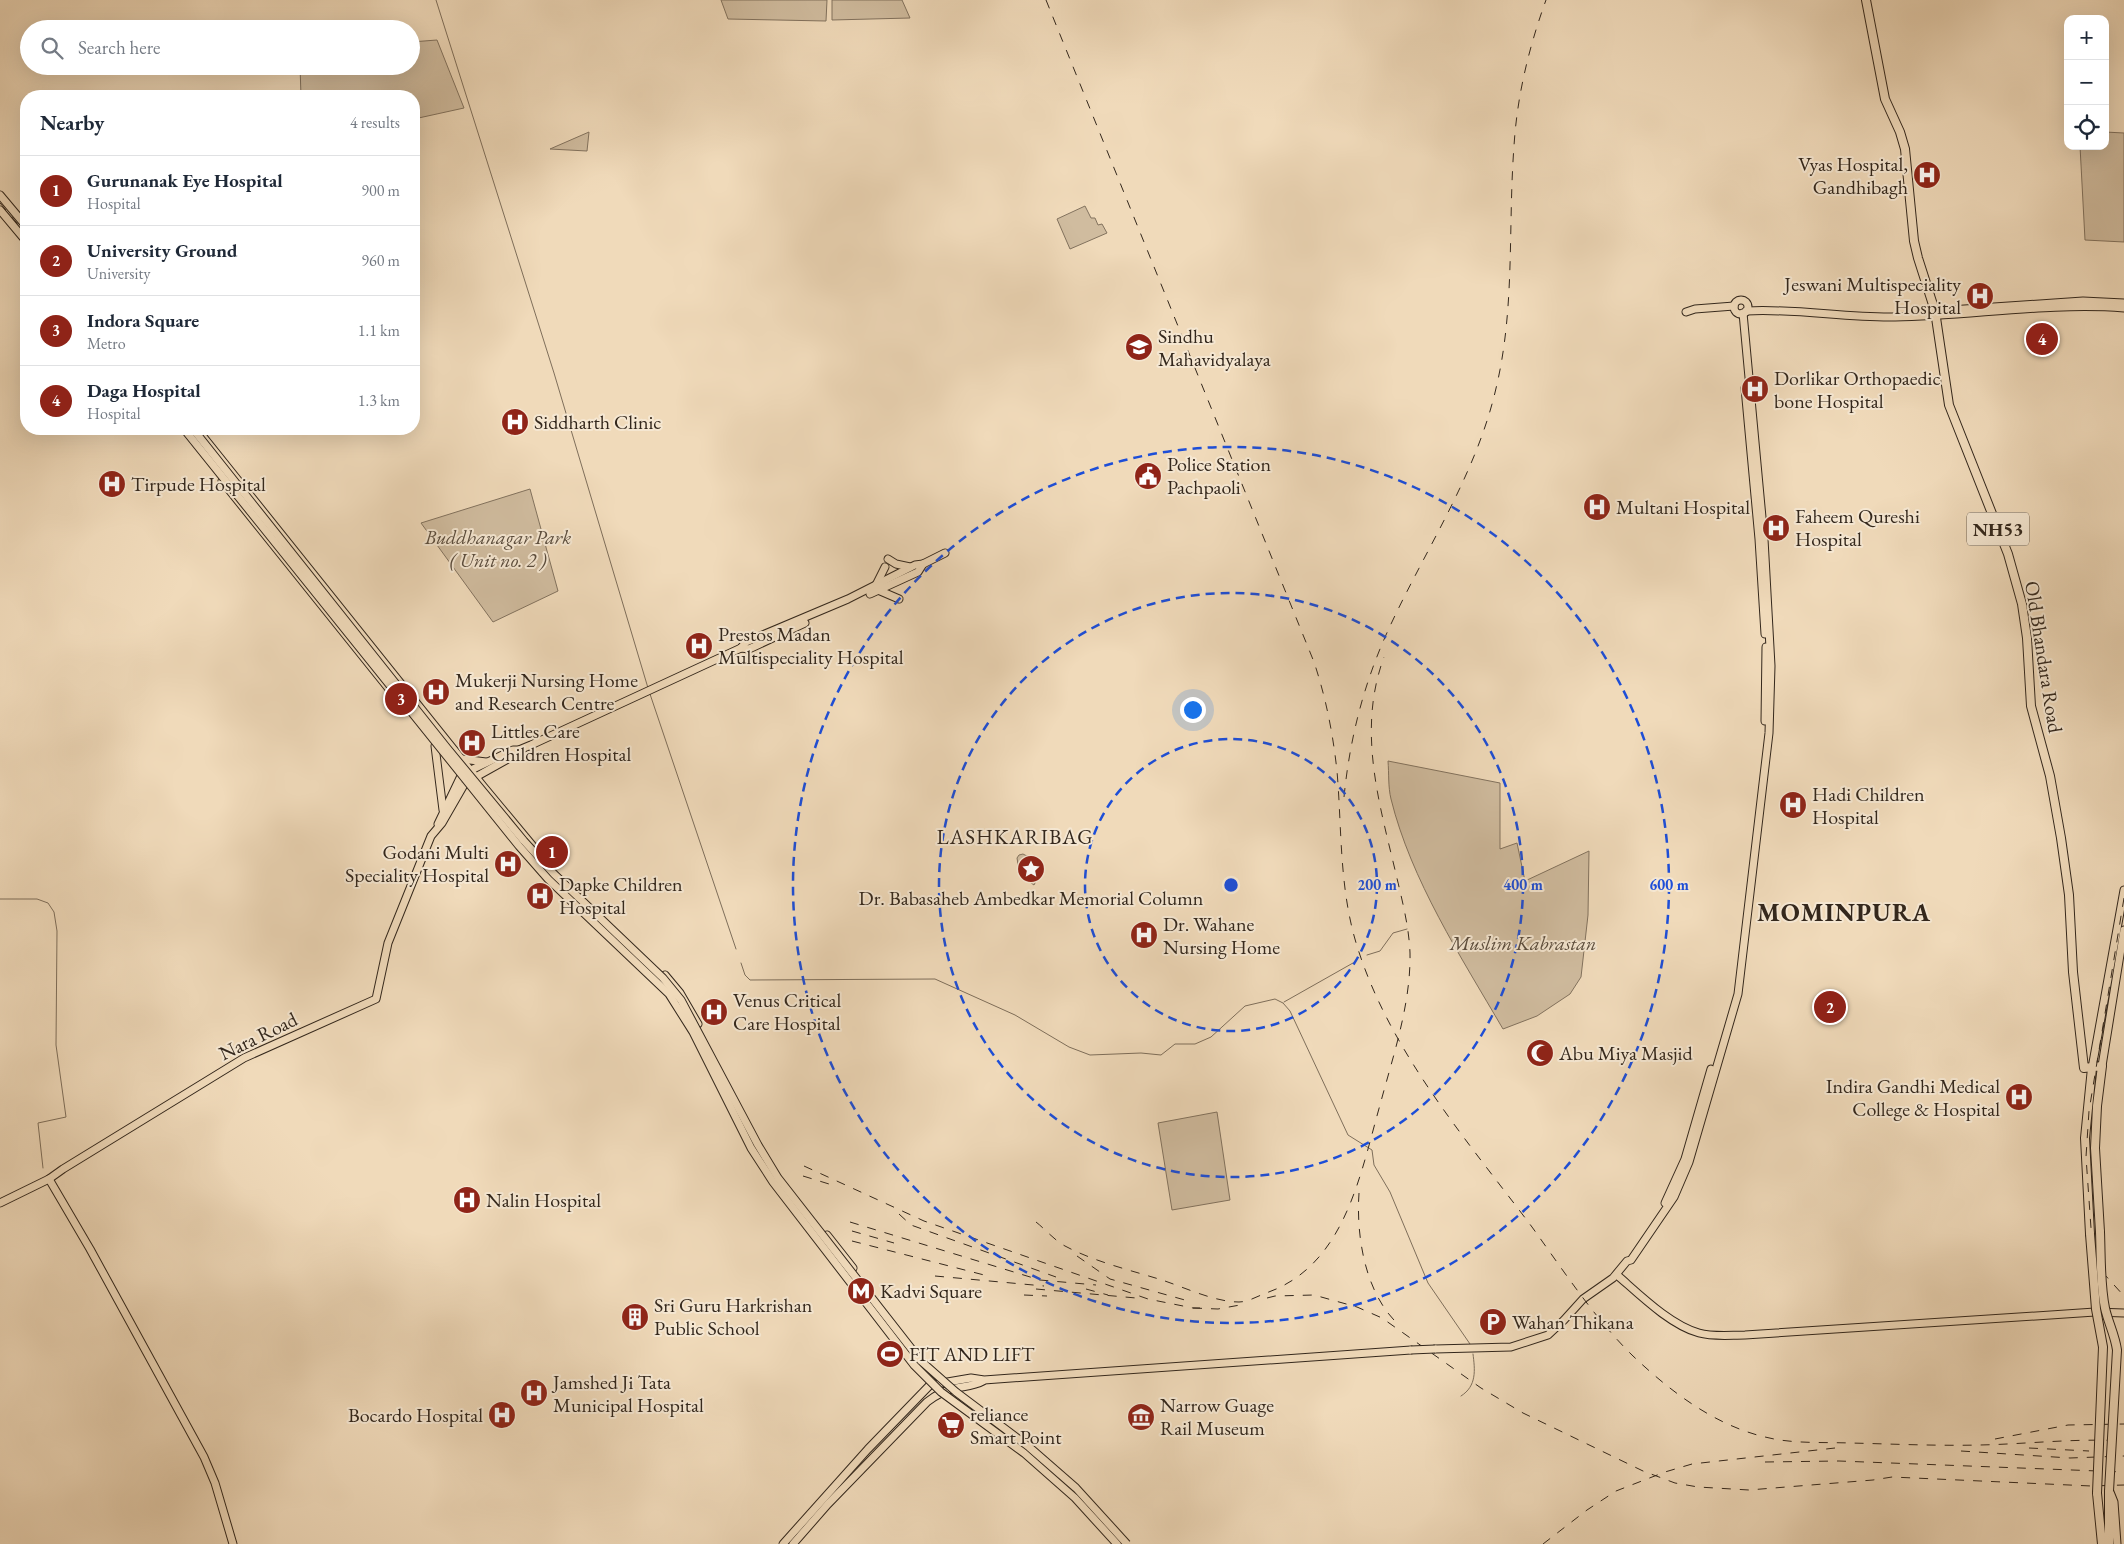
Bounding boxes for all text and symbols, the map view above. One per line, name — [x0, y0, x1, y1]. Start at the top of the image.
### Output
map controls — [2064, 15, 2109, 150]
button: + — [2064, 15, 2109, 60]
search box — [20, 20, 420, 75]
icon: search — [38, 34, 66, 62]
text: Search here — [78, 35, 160, 60]
button: − — [2064, 60, 2109, 105]
button: locate — [2064, 105, 2109, 150]
text: Nearby — [40, 109, 104, 136]
text: 4 results — [350, 112, 400, 133]
place label: Vyas Hospital, Gandhibagh — [1798, 151, 1908, 200]
hospital icon: Vyas Hospital, Gandhibagh — [1912, 160, 1942, 190]
text: Gurunanak Eye Hospital — [87, 168, 283, 193]
text: 1 — [52, 180, 60, 201]
text: 900 m — [361, 180, 400, 201]
text: Hospital — [87, 193, 141, 214]
text: University Ground — [87, 238, 238, 263]
text: 2 — [52, 250, 60, 271]
text: 960 m — [361, 250, 400, 271]
text: University — [87, 263, 151, 284]
place label: Jeswani Multispeciality Hospital — [1782, 271, 1961, 320]
hospital icon: Jeswani Multispeciality Hospital — [1965, 281, 1995, 311]
text: Indora Square — [87, 308, 199, 333]
text: 3 — [52, 320, 60, 341]
text: 1.1 km — [358, 320, 400, 341]
pin: 4 — [2026, 320, 2058, 358]
place label: Sindhu Mahavidyalaya — [1158, 323, 1271, 372]
school or university icon: Sindhu Mahavidyalaya — [1124, 332, 1154, 362]
text: Metro — [87, 333, 126, 354]
place label: Dorlikar Orthopaedic bone Hospital — [1774, 365, 1941, 414]
hospital icon: Dorlikar Orthopaedic bone Hospital — [1740, 374, 1770, 404]
text: Daga Hospital — [87, 378, 201, 403]
text: 4 — [52, 390, 60, 411]
text: 1.3 km — [358, 390, 400, 411]
text: Hospital — [87, 403, 141, 424]
hospital icon: Siddharth Clinic — [500, 407, 530, 437]
place label: Siddharth Clinic — [534, 409, 661, 435]
place label: Police Station Pachpaoli — [1167, 451, 1272, 500]
public building icon: Police Station Pachpaoli — [1133, 461, 1163, 491]
hospital icon: Tirpude Hospital — [97, 469, 127, 499]
place label: Tirpude Hospital — [131, 471, 266, 497]
hospital icon: Multani Hospital — [1582, 492, 1612, 522]
place label: Multani Hospital — [1616, 494, 1750, 520]
place label: Faheem Qureshi Hospital — [1795, 503, 1920, 552]
road number: NH53 — [1967, 512, 2029, 546]
hospital icon: Faheem Qureshi Hospital — [1761, 513, 1791, 543]
park label: Buddhanagar Park ( Unit no. 2 ) — [424, 524, 571, 573]
street label: Old Bhandara Road — [2019, 579, 2069, 736]
place label: Prestos Madan Multispeciality Hospital — [718, 621, 904, 670]
hospital icon: Prestos Madan Multispeciality Hospital — [684, 631, 714, 661]
place label: Mukerji Nursing Home and Research Centre — [455, 667, 638, 716]
hospital icon: Mukerji Nursing Home and Research Centre — [421, 677, 451, 707]
pin: 3 — [385, 680, 417, 718]
your location — [1180, 697, 1206, 723]
place label: Littles Care Children Hospital — [491, 718, 631, 767]
hospital icon: Littles Care Children Hospital — [457, 728, 487, 758]
place label: Hadi Children Hospital — [1812, 781, 1925, 830]
hospital icon: Hadi Children Hospital — [1778, 790, 1808, 820]
district label: LASHKARIBAG — [936, 823, 1094, 850]
pin: 1 — [536, 833, 568, 871]
place label: Godani Multi Speciality Hospital — [345, 839, 489, 888]
hospital icon: Godani Multi Speciality Hospital — [493, 849, 523, 879]
place icon: Dr. Babasaheb Ambedkar Memorial Column — [1016, 854, 1046, 884]
place label: Dapke Children Hospital — [559, 871, 683, 920]
text: 200 m — [1357, 875, 1397, 894]
text: 400 m — [1503, 875, 1543, 894]
text: 600 m — [1649, 875, 1689, 894]
centre of rings — [1222, 876, 1240, 894]
hospital icon: Dapke Children Hospital — [525, 881, 555, 911]
place label: Dr. Babasaheb Ambedkar Memorial Column — [859, 885, 1204, 911]
district label: MOMINPURA — [1757, 896, 1931, 928]
place label: Dr. Wahane Nursing Home — [1163, 911, 1280, 960]
hospital icon: Dr. Wahane Nursing Home — [1129, 920, 1159, 950]
park label: Muslim Kabrastan — [1449, 930, 1596, 956]
place label: Venus Critical Care Hospital — [733, 987, 842, 1036]
pin: 2 — [1814, 988, 1846, 1026]
hospital icon: Venus Critical Care Hospital — [699, 997, 729, 1027]
street label: Nara Road — [214, 1005, 302, 1066]
mosque icon: Abu Miya Masjid — [1525, 1038, 1555, 1068]
place label: Abu Miya Masjid — [1558, 1040, 1694, 1066]
place label: Indira Gandhi Medical College & Hospital — [1826, 1073, 2000, 1122]
hospital icon: Indira Gandhi Medical College & Hospital — [2004, 1082, 2034, 1112]
hospital icon: Nalin Hospital — [452, 1185, 482, 1215]
place label: Nalin Hospital — [486, 1187, 601, 1213]
metro station icon: Kadvi Square — [846, 1276, 876, 1306]
place label: Kadvi Square — [880, 1278, 982, 1304]
place label: Sri Guru Harkrishan Public School — [654, 1292, 813, 1341]
building icon: Sri Guru Harkrishan Public School — [620, 1302, 650, 1332]
parking icon: Wahan Thikana — [1478, 1307, 1508, 1337]
place label: Wahan Thikana — [1512, 1309, 1634, 1335]
sports icon: FIT AND LIFT — [875, 1339, 905, 1369]
place label: FIT AND LIFT — [909, 1341, 1035, 1367]
place label: Jamshed Ji Tata Municipal Hospital — [551, 1369, 704, 1418]
hospital icon: Jamshed Ji Tata Municipal Hospital — [519, 1378, 549, 1408]
place label: Narrow Guage Rail Museum — [1160, 1392, 1274, 1441]
hospital icon: Bocardo Hospital — [487, 1400, 517, 1430]
place label: reliance Smart Point — [970, 1401, 1062, 1450]
place label: Bocardo Hospital — [348, 1402, 483, 1428]
museum icon: Narrow Guage Rail Museum — [1126, 1402, 1156, 1432]
supermarket icon: reliance Smart Point — [936, 1410, 966, 1440]

